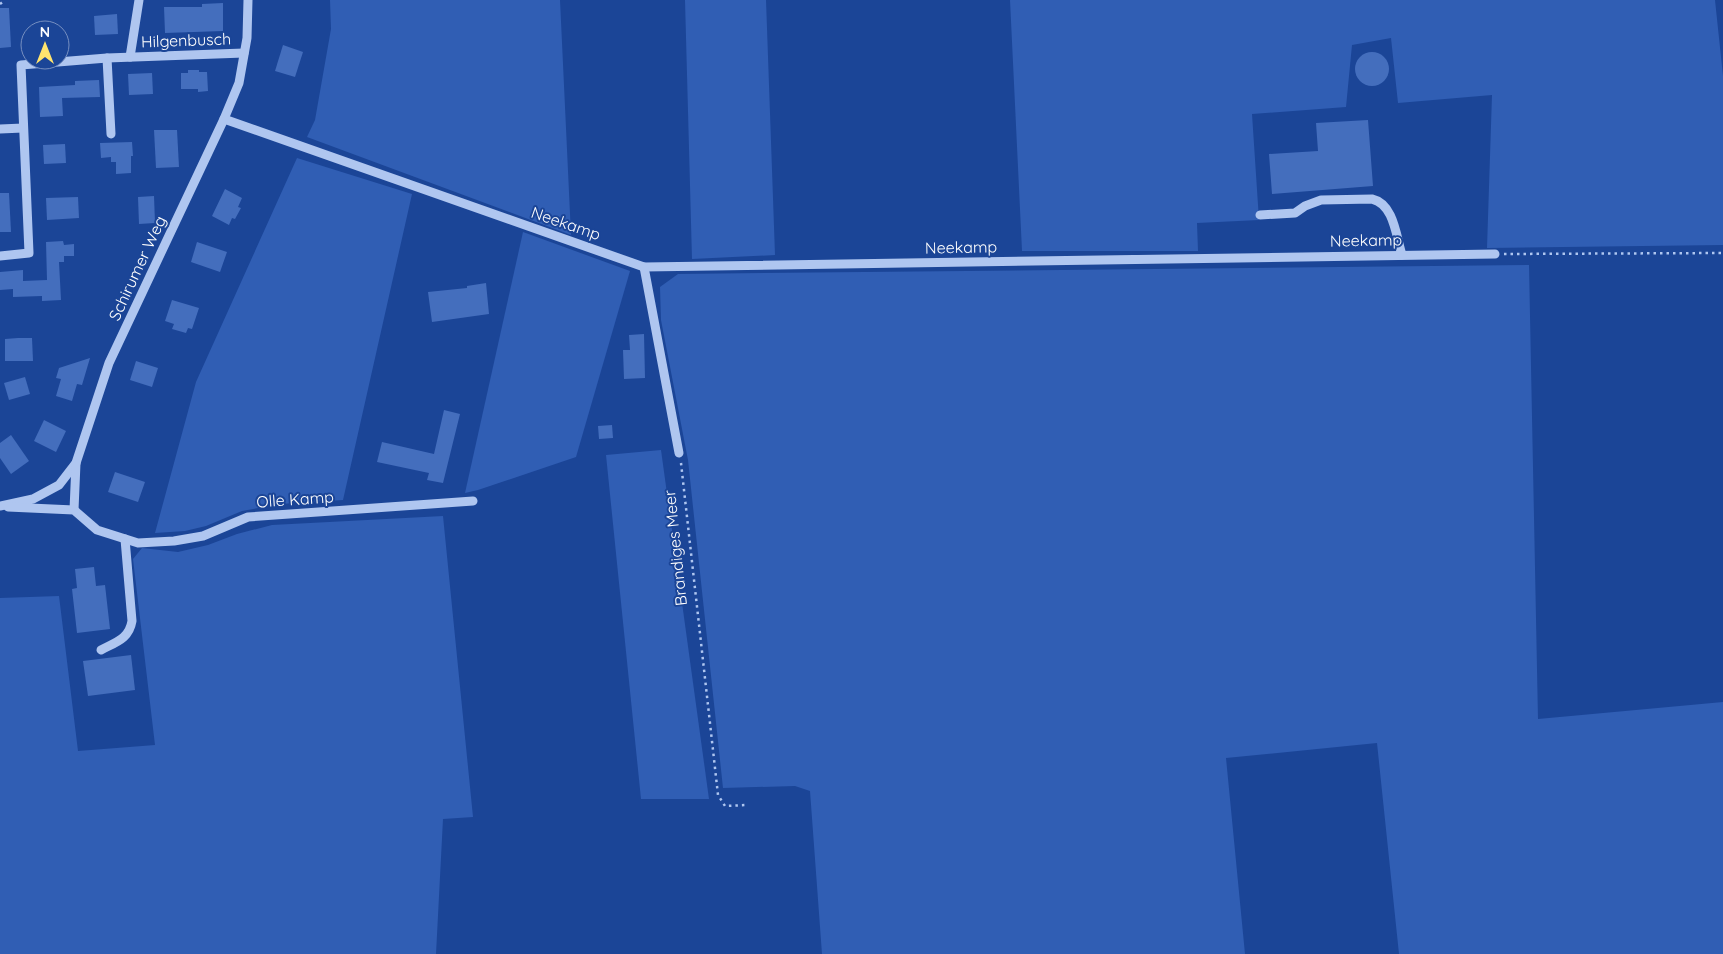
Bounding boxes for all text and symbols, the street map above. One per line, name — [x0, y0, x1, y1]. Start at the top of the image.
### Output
north arrow — [20, 20, 70, 70]
text: N — [40, 23, 50, 41]
street label: Hilgenbusch — [141, 28, 231, 52]
street label: Neekamp — [529, 202, 603, 244]
street label: Schirumer Weg — [104, 212, 170, 324]
street label: Neekamp — [1330, 229, 1402, 251]
street label: Neekamp — [925, 236, 997, 258]
street label: Olle Kamp — [256, 486, 334, 512]
street label: Brandiges Meer — [659, 489, 691, 607]

